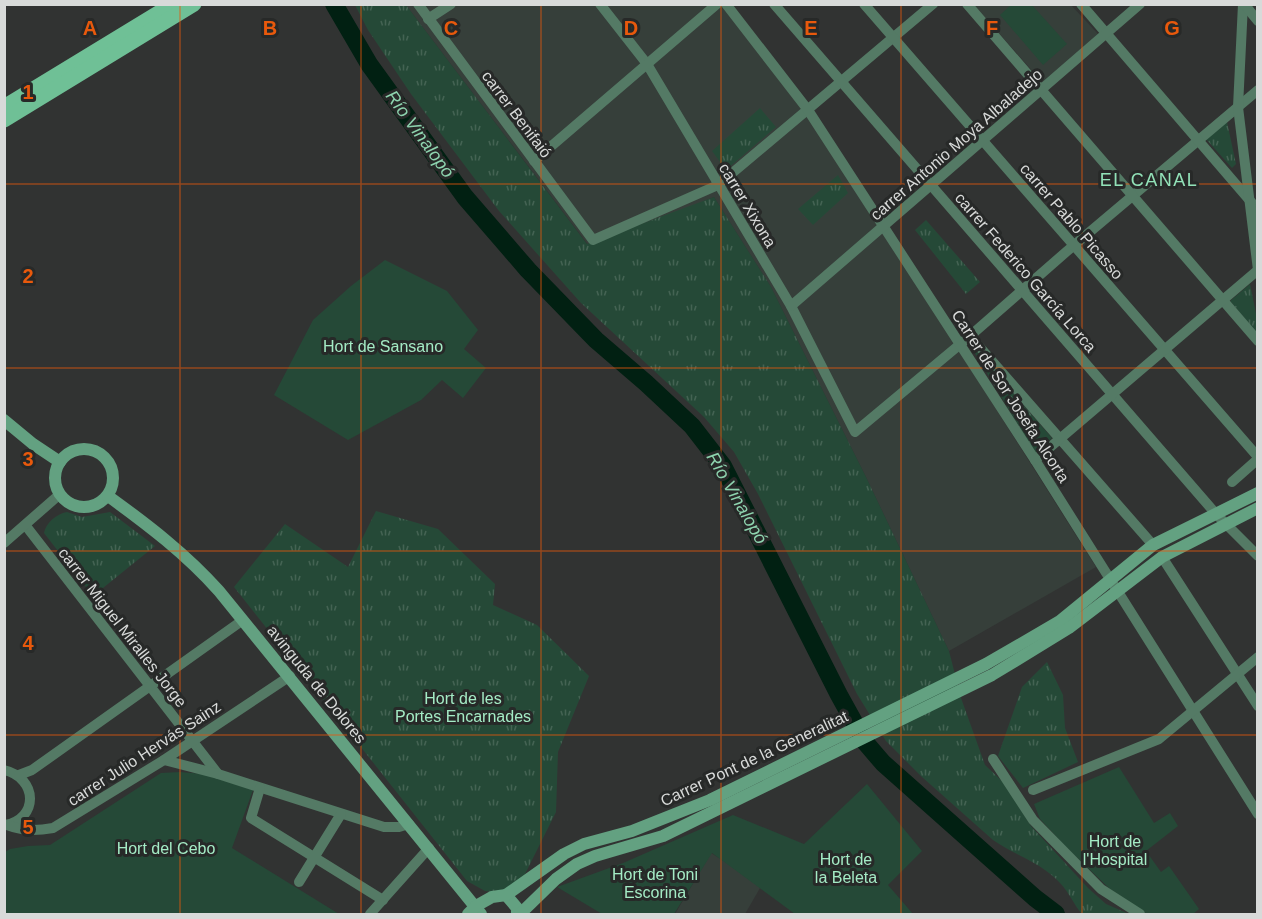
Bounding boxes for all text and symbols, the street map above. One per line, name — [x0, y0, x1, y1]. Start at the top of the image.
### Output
text: A — [83, 17, 97, 39]
text: B — [263, 17, 277, 39]
text: C — [444, 17, 458, 39]
text: D — [624, 17, 638, 39]
text: E — [804, 17, 818, 39]
text: F — [986, 17, 998, 39]
text: G — [1164, 17, 1180, 39]
street label: carrer Antonio Moya Albaladejo — [867, 65, 1046, 223]
street label: carrer Benifaió — [479, 68, 555, 161]
text: 1 — [22, 81, 34, 103]
water label: Río Vinalopó — [382, 87, 458, 181]
street label: carrer Xixona — [716, 160, 779, 250]
street label: carrer Pablo Picasso — [1017, 160, 1127, 283]
district label: EL CANAL — [1100, 170, 1198, 190]
street label: carrer Federico García Lorca — [952, 189, 1099, 355]
text: 2 — [22, 265, 34, 287]
street label: Carrer de Sor Josefa Alcorta — [948, 307, 1073, 486]
park label: Hort de Sansano — [323, 338, 443, 355]
text: 3 — [22, 448, 34, 470]
water label: Río Vinalopó — [703, 449, 771, 547]
street label: carrer Miguel Miralles Jorge — [55, 544, 190, 710]
street label: avinguda de Dolores — [264, 622, 369, 747]
text: 4 — [22, 632, 34, 654]
park label: Hort de les Portes Encarnades — [395, 690, 531, 725]
street label: carrer Julio Hervás Sainz — [65, 698, 224, 809]
street label: Carrer Pont de la Generalitat — [658, 707, 851, 809]
text: 5 — [22, 816, 34, 838]
park label: Hort de l'Hospital — [1083, 833, 1147, 868]
park label: Hort del Cebo — [117, 840, 215, 857]
park label: Hort de la Beleta — [815, 851, 877, 886]
park label: Hort de Toni Escorina — [612, 866, 698, 901]

